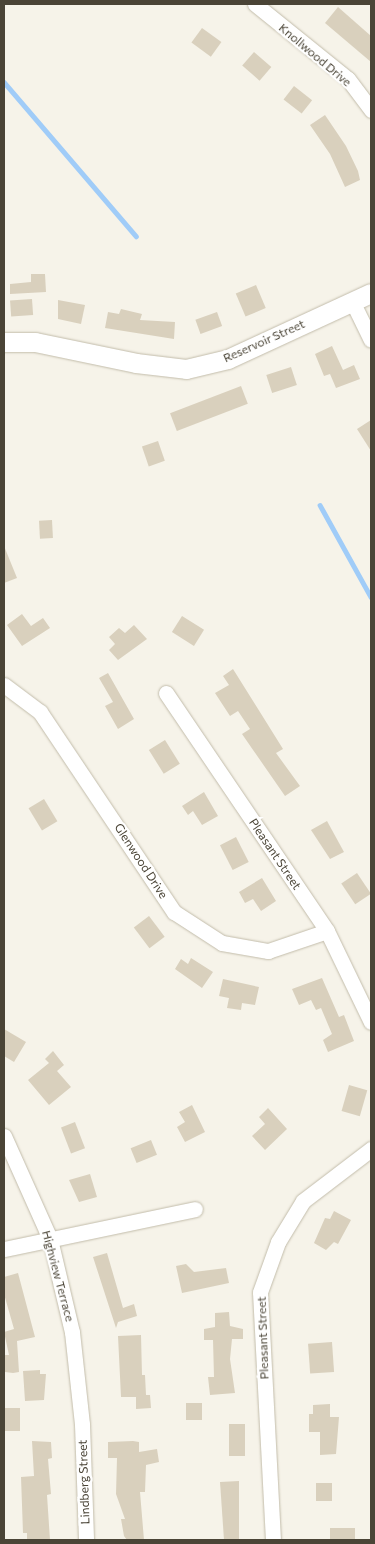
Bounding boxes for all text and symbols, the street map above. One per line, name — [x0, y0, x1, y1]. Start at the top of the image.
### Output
street label: Knollwood Drive — [276, 21, 354, 89]
street label: Reservoir Street — [221, 317, 307, 365]
street label: Pleasant Street — [246, 816, 304, 892]
street label: Glenwood Drive — [111, 821, 171, 901]
street label: Highview Terrace — [39, 1229, 77, 1323]
street label: Pleasant Street — [254, 1296, 272, 1380]
street label: Lindberg Street — [75, 1439, 93, 1525]

